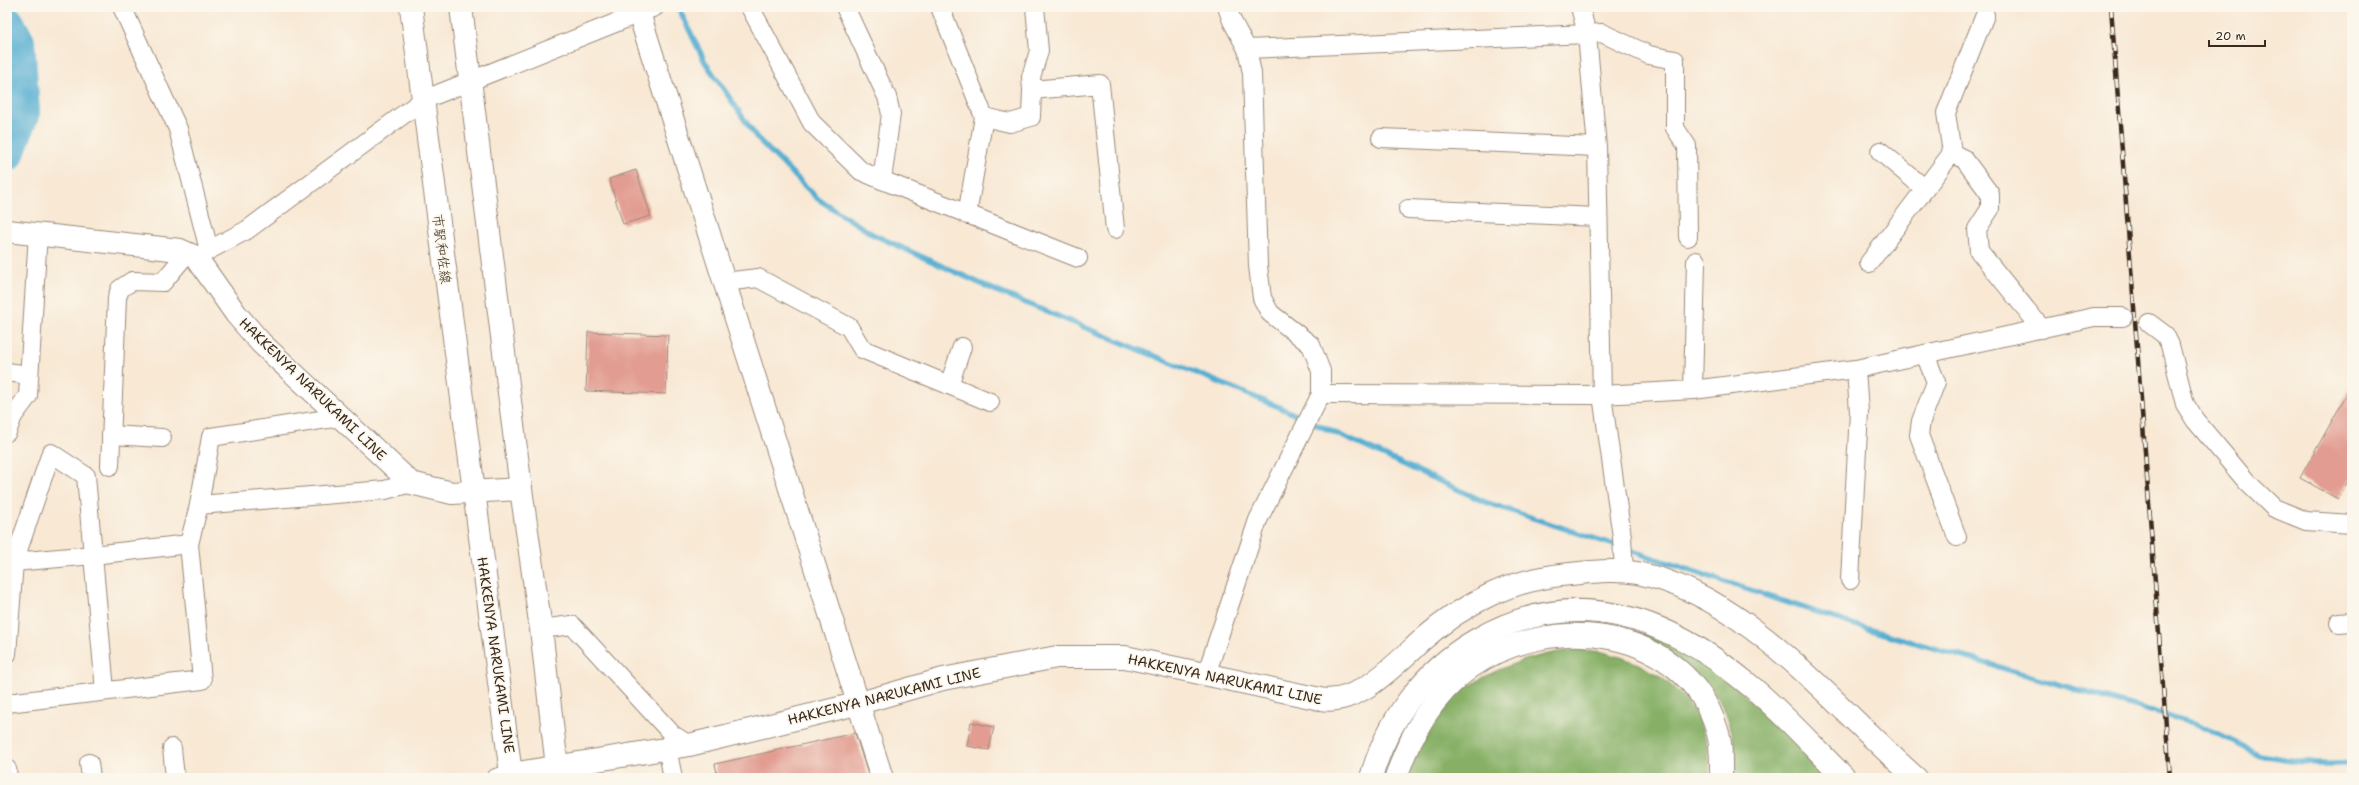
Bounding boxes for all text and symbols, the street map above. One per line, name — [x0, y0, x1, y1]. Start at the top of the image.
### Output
scale bar — [2209, 22, 2265, 48]
text: 20 m — [2215, 28, 2246, 44]
street label: 市駅和佐線 — [429, 213, 455, 285]
street label: HAKKENYA NARUKAMI LINE — [235, 314, 391, 465]
street label: HAKKENYA NARUKAMI LINE — [473, 556, 519, 755]
street label: HAKKENYA NARUKAMI LINE — [1126, 650, 1324, 708]
street label: HAKKENYA NARUKAMI LINE — [786, 663, 983, 729]

